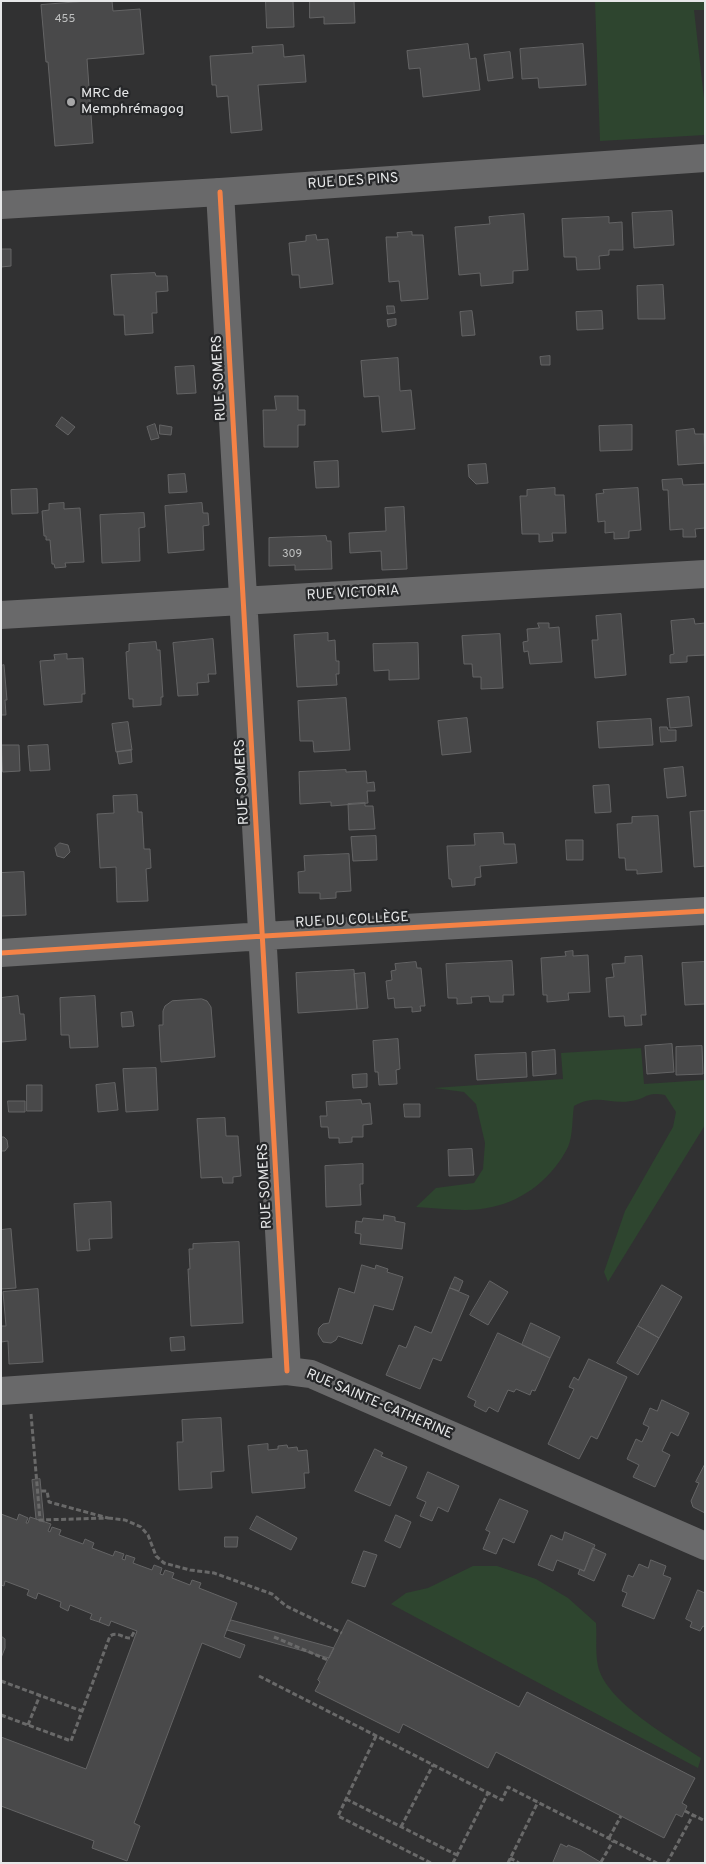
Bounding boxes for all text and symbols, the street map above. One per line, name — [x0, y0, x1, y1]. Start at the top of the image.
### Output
house number: 455 — [55, 13, 75, 27]
place label: MRC de Memphrémagog — [81, 86, 184, 118]
marker: MRC de Memphrémagog — [65, 96, 77, 108]
street label: RUE DES PINS — [307, 170, 399, 194]
street label: RUE SOMERS — [209, 335, 231, 421]
house number: 309 — [282, 548, 302, 562]
street label: RUE VICTORIA — [306, 583, 400, 605]
street label: RUE SOMERS — [232, 739, 254, 825]
street label: RUE DU COLLÈGE — [295, 910, 409, 932]
street label: RUE SOMERS — [255, 1143, 277, 1229]
street label: RUE SAINTE-CATHERINE — [303, 1366, 455, 1444]

